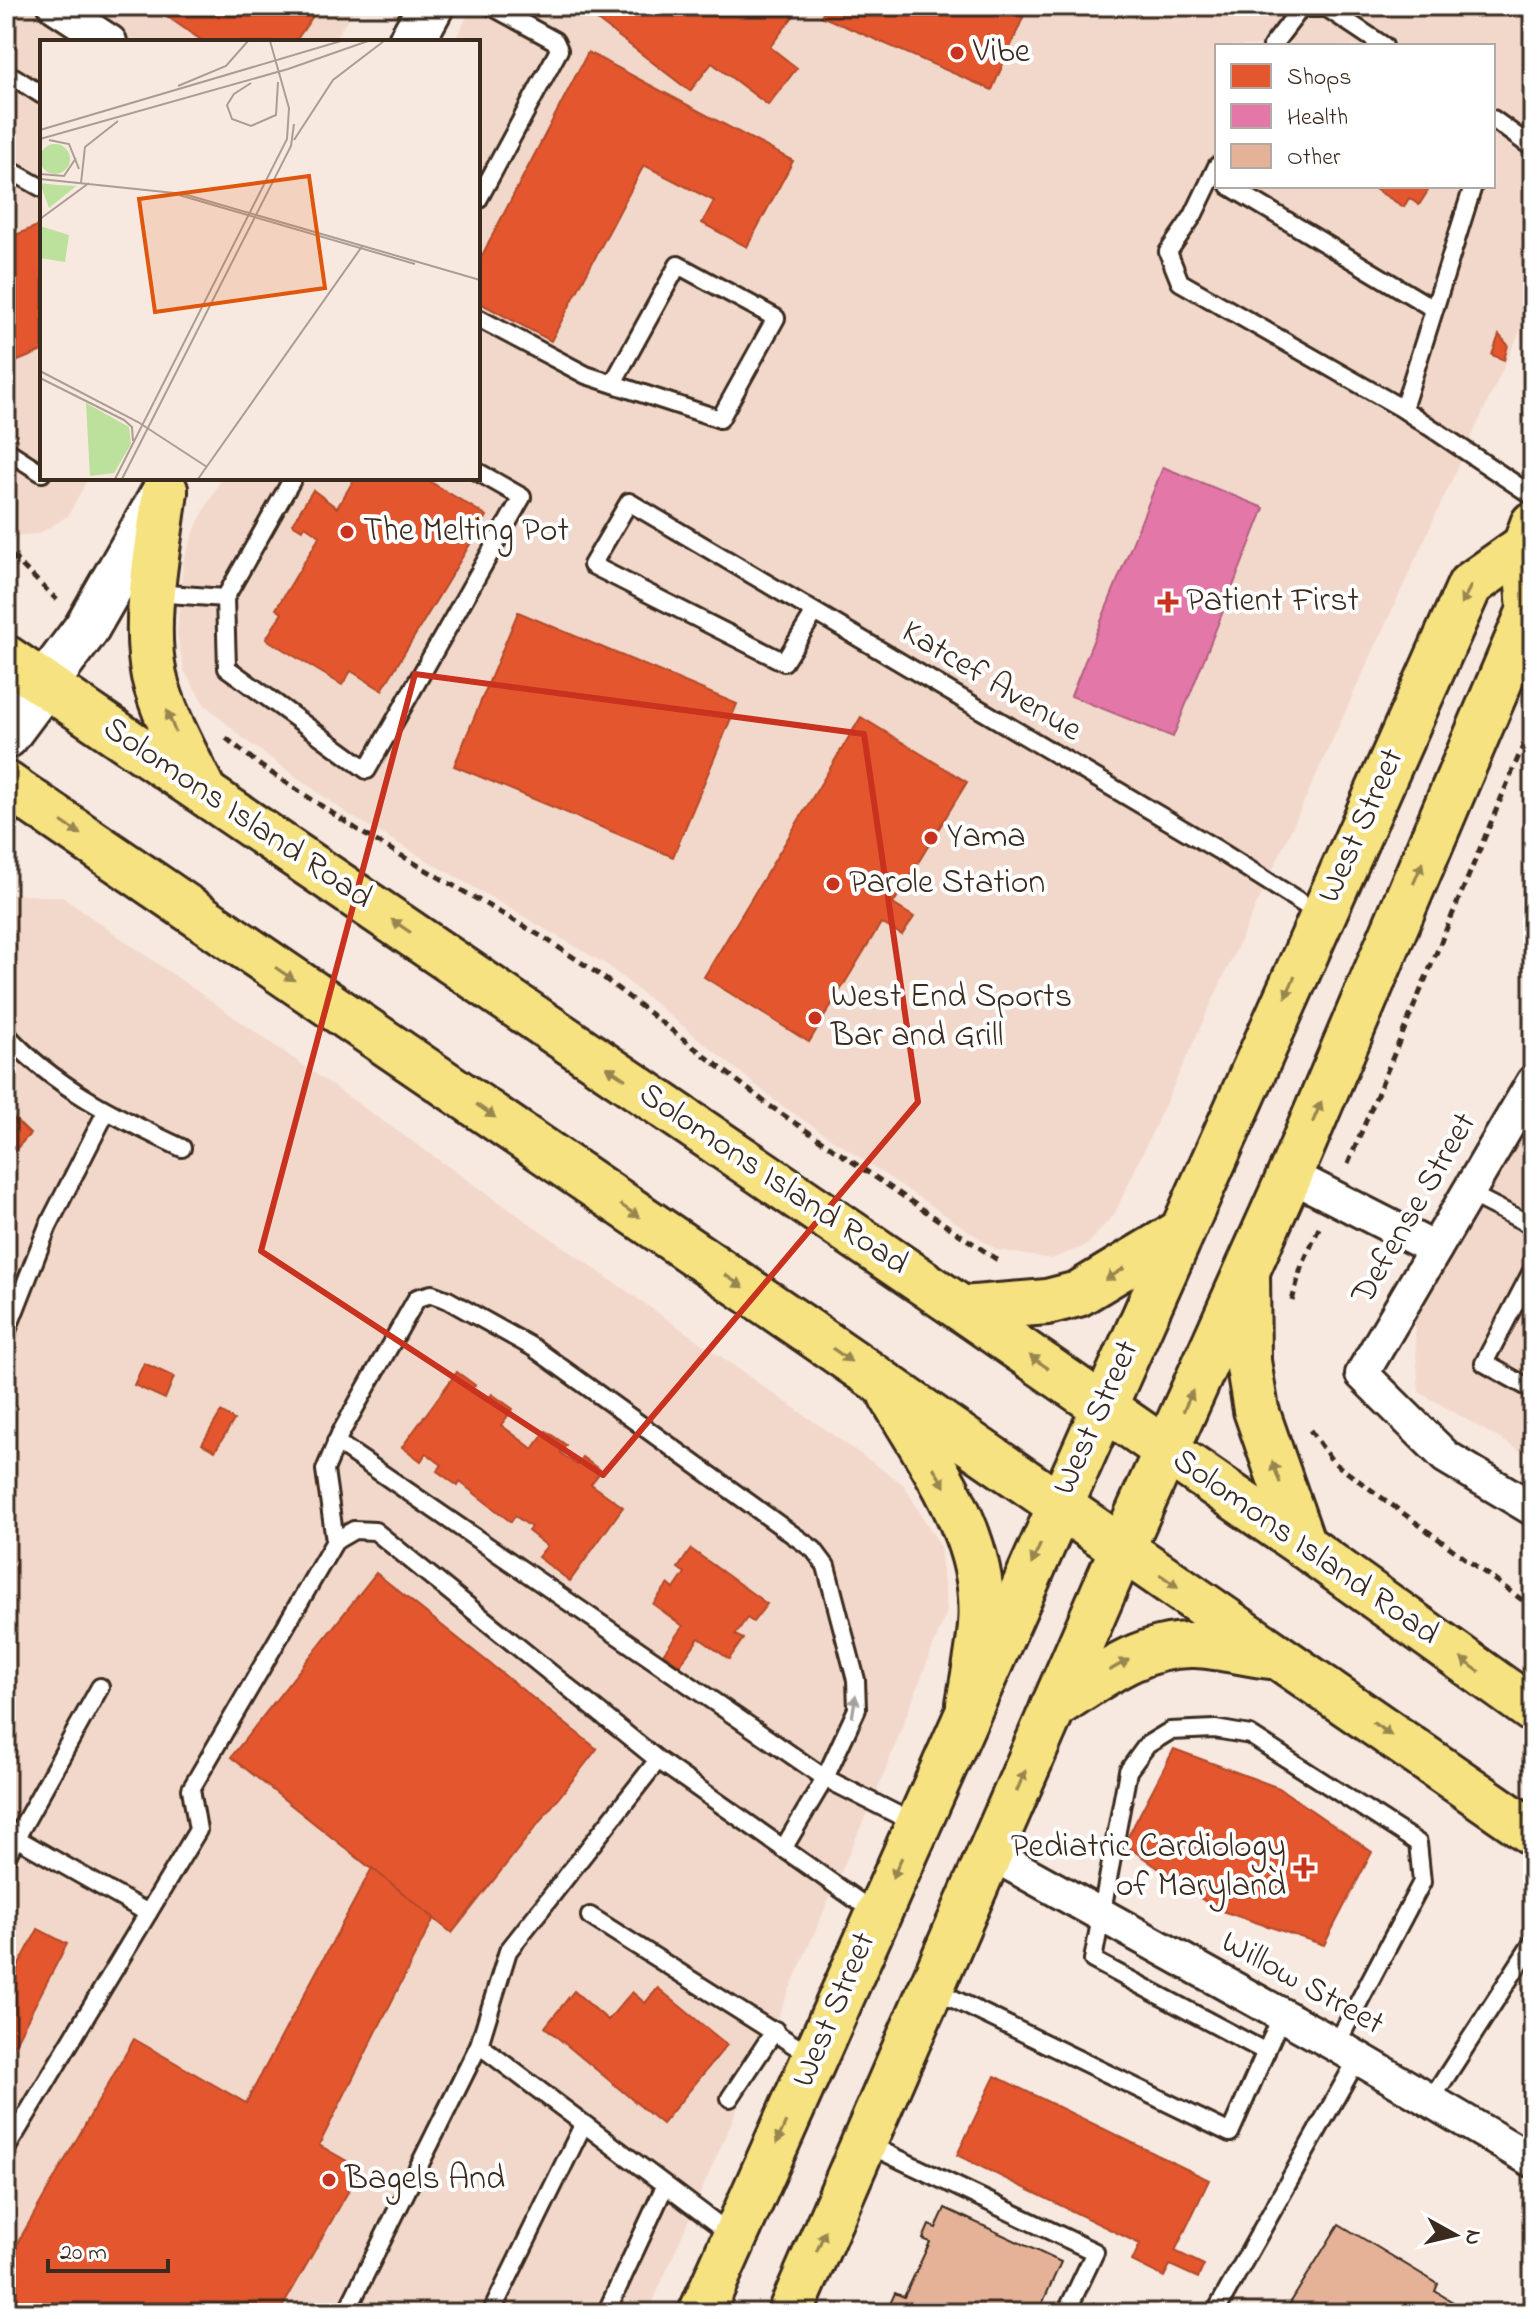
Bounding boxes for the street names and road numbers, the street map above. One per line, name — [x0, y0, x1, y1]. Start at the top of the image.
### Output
street label: Katcef Avenue — [891, 608, 1091, 756]
street label: Solomons Island Road — [92, 705, 382, 923]
street label: West Street — [1306, 741, 1418, 911]
street label: Solomons Island Road — [628, 1071, 918, 1289]
street label: Defense Street — [1339, 1104, 1490, 1315]
street label: West Street — [1041, 1333, 1153, 1503]
street label: Solomons Island Road — [1161, 1437, 1449, 1659]
street label: Willow Street — [1211, 1919, 1393, 2049]
street label: West Street — [780, 1925, 890, 2095]

